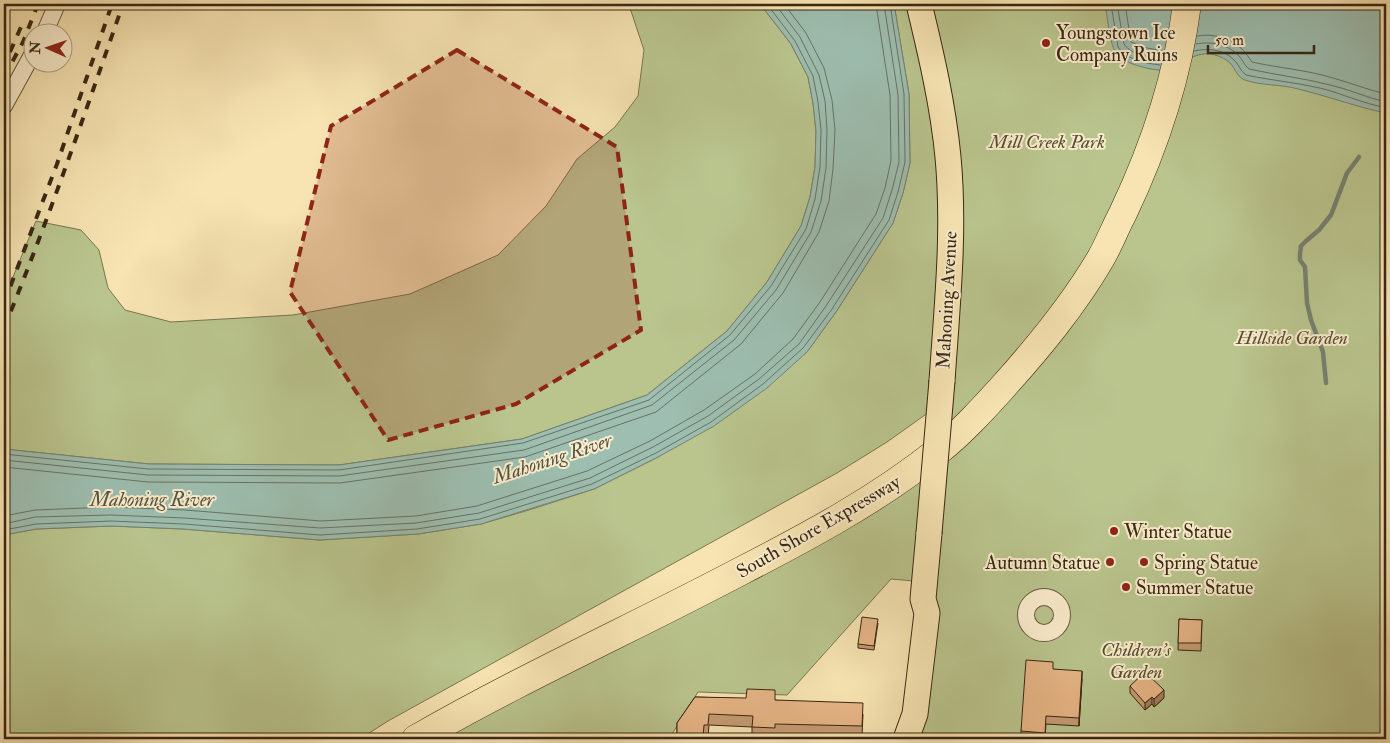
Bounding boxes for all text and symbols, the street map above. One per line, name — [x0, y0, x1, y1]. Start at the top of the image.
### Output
place label: Youngstown Ice Company Ruins — [1056, 21, 1178, 68]
north arrow — [22, 22, 72, 72]
scale bar — [1208, 22, 1314, 54]
text: 50 m — [1215, 31, 1244, 50]
marker: Youngstown Ice Company Ruins — [1040, 37, 1052, 49]
text: N — [27, 41, 44, 55]
park label: Mill Creek Park — [988, 130, 1105, 154]
street label: Mahoning Avenue — [931, 230, 963, 370]
park label: Hillside Garden — [1235, 326, 1348, 350]
water label: Mahoning River — [488, 427, 617, 490]
street label: South Shore Expressway — [732, 470, 906, 585]
water label: Mahoning River — [89, 487, 216, 512]
place label: Winter Statue — [1123, 520, 1232, 544]
marker: Winter Statue — [1108, 525, 1120, 537]
place label: Autumn Statue — [984, 551, 1100, 575]
place label: Spring Statue — [1154, 551, 1258, 576]
marker: Autumn Statue — [1104, 556, 1116, 568]
marker: Spring Statue — [1138, 556, 1150, 568]
place label: Summer Statue — [1136, 576, 1253, 600]
marker: Summer Statue — [1120, 581, 1132, 593]
park label: Children's Garden — [1101, 638, 1172, 684]

